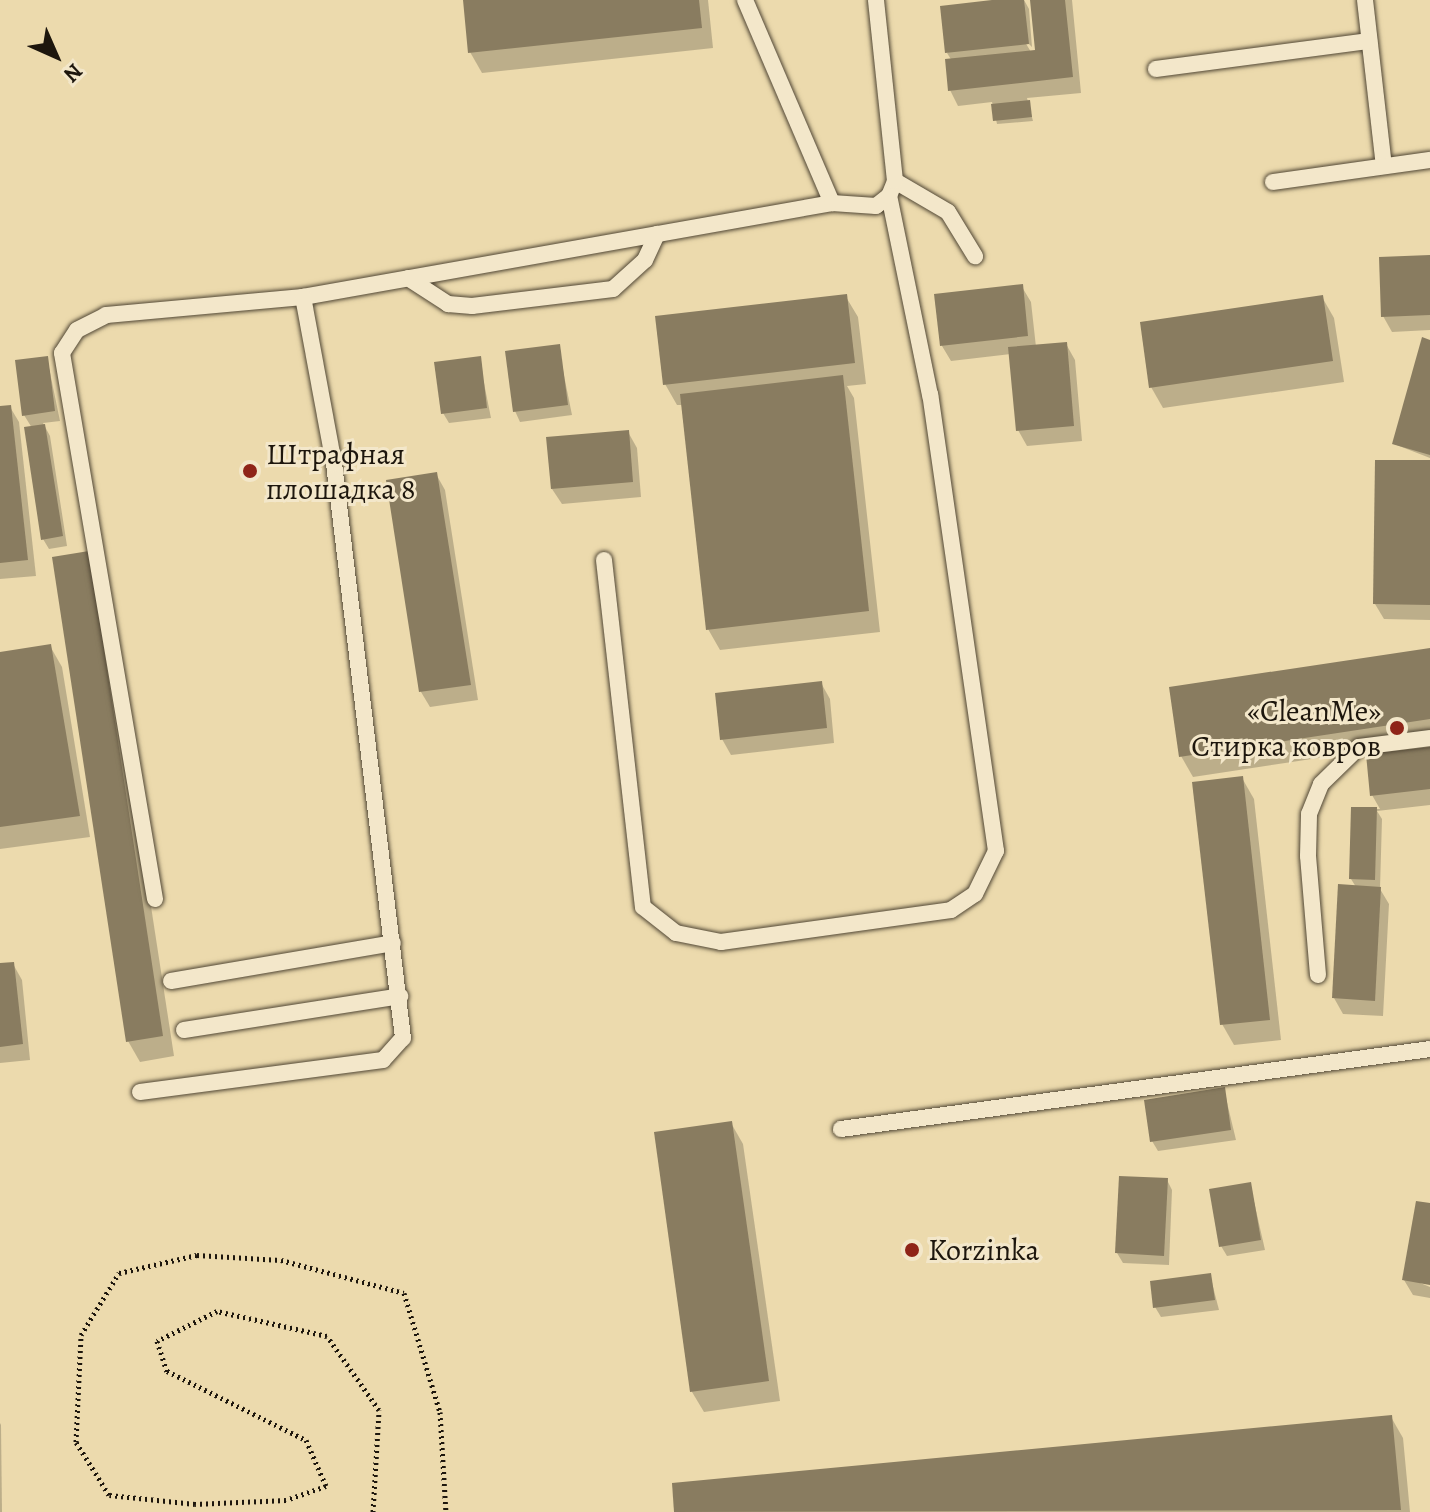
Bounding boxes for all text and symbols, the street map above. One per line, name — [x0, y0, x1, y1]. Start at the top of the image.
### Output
north arrow — [16, 16, 96, 96]
text: N — [57, 57, 89, 89]
place label: Штрафная плошадка 8 — [266, 436, 416, 506]
marker: Штрафная плошадка 8 — [241, 462, 259, 480]
place label: «CleanMe» Стирка ковров — [1191, 693, 1381, 764]
marker: «CleanMe» Стирка ковров — [1388, 719, 1406, 737]
place label: Korzinka — [928, 1232, 1039, 1268]
marker: Korzinka — [903, 1241, 921, 1259]

